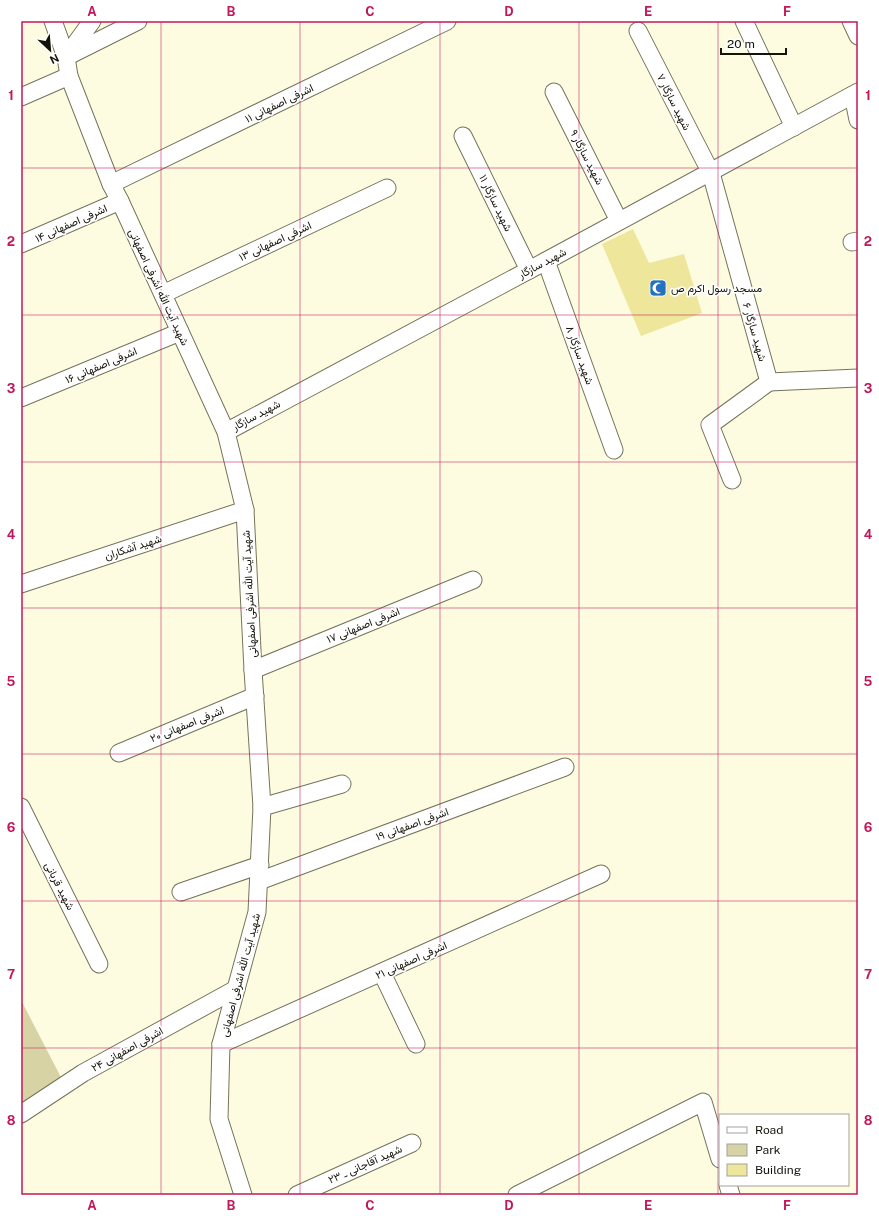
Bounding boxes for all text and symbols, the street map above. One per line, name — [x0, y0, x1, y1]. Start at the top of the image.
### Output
text: A — [87, 4, 97, 19]
text: B — [227, 4, 236, 19]
text: C — [365, 4, 375, 19]
text: D — [504, 4, 514, 19]
text: E — [644, 4, 652, 19]
text: F — [783, 4, 791, 19]
north arrow — [30, 30, 70, 70]
scale bar — [721, 30, 786, 56]
text: 20 m — [727, 37, 755, 51]
text: N — [48, 52, 61, 66]
street label: شهید سازگار ۷ — [654, 72, 693, 133]
street label: اشرفی اصفهانی ۱۱ — [243, 81, 316, 126]
text: 1 — [8, 88, 14, 103]
text: 1 — [865, 88, 871, 103]
street label: شهید سازگار ۹ — [567, 127, 606, 187]
street label: شهید سازگار ۱۱ — [476, 173, 515, 234]
street label: اشرفی اصفهانی ۱۴ — [33, 202, 109, 245]
street label: اشرفی اصفهانی ۱۳ — [237, 219, 314, 264]
street label: شهید آیت الله اشرفی اصفهانی — [126, 227, 192, 348]
text: 2 — [7, 234, 15, 249]
text: 2 — [864, 234, 872, 249]
street label: شهید سازگار — [515, 245, 569, 282]
mosque icon: مسجد رسول اکرم ص — [648, 278, 668, 298]
place label: مسجد رسول اکرم ص — [671, 282, 762, 296]
street label: شهید سازگار ۶ — [740, 301, 769, 363]
street label: شهید سازگار ۸ — [563, 324, 596, 387]
street label: اشرفی اصفهانی ۱۶ — [63, 345, 139, 386]
text: 3 — [7, 381, 16, 396]
text: 3 — [864, 381, 873, 396]
street label: شهید سازگار — [229, 397, 283, 434]
text: 4 — [7, 527, 16, 542]
text: 4 — [864, 527, 873, 542]
street label: شهید آیت الله اشرفی اصفهانی — [240, 530, 259, 658]
street label: شهید آشکاران — [103, 532, 164, 563]
street label: اشرفی اصفهانی ۱۷ — [325, 605, 402, 646]
text: 5 — [7, 674, 16, 689]
text: 5 — [864, 674, 873, 689]
street label: اشرفی اصفهانی ۲۰ — [148, 704, 226, 745]
street label: اشرفی اصفهانی ۱۹ — [374, 805, 450, 844]
text: 6 — [7, 820, 16, 835]
text: 6 — [864, 820, 873, 835]
street label: شهید قربانی — [42, 860, 77, 913]
street label: شهید آیت الله اشرفی اصفهانی — [218, 912, 263, 1038]
street label: اشرفی اصفهانی ۲۱ — [373, 939, 449, 982]
text: 7 — [7, 967, 15, 982]
text: 7 — [864, 967, 872, 982]
street label: اشرفی اصفهانی ۲۴ — [89, 1024, 165, 1075]
text: 8 — [7, 1113, 16, 1128]
text: 8 — [864, 1113, 873, 1128]
legend — [719, 1114, 849, 1186]
text: Road — [755, 1123, 783, 1137]
street label: شهید آقاجانی ـ ۲۳ — [326, 1142, 404, 1187]
text: Park — [755, 1143, 781, 1157]
text: Building — [755, 1163, 801, 1177]
text: A — [87, 1198, 97, 1213]
text: B — [227, 1198, 236, 1213]
text: C — [365, 1198, 375, 1213]
text: D — [504, 1198, 514, 1213]
text: E — [644, 1198, 652, 1213]
text: F — [783, 1198, 791, 1213]

